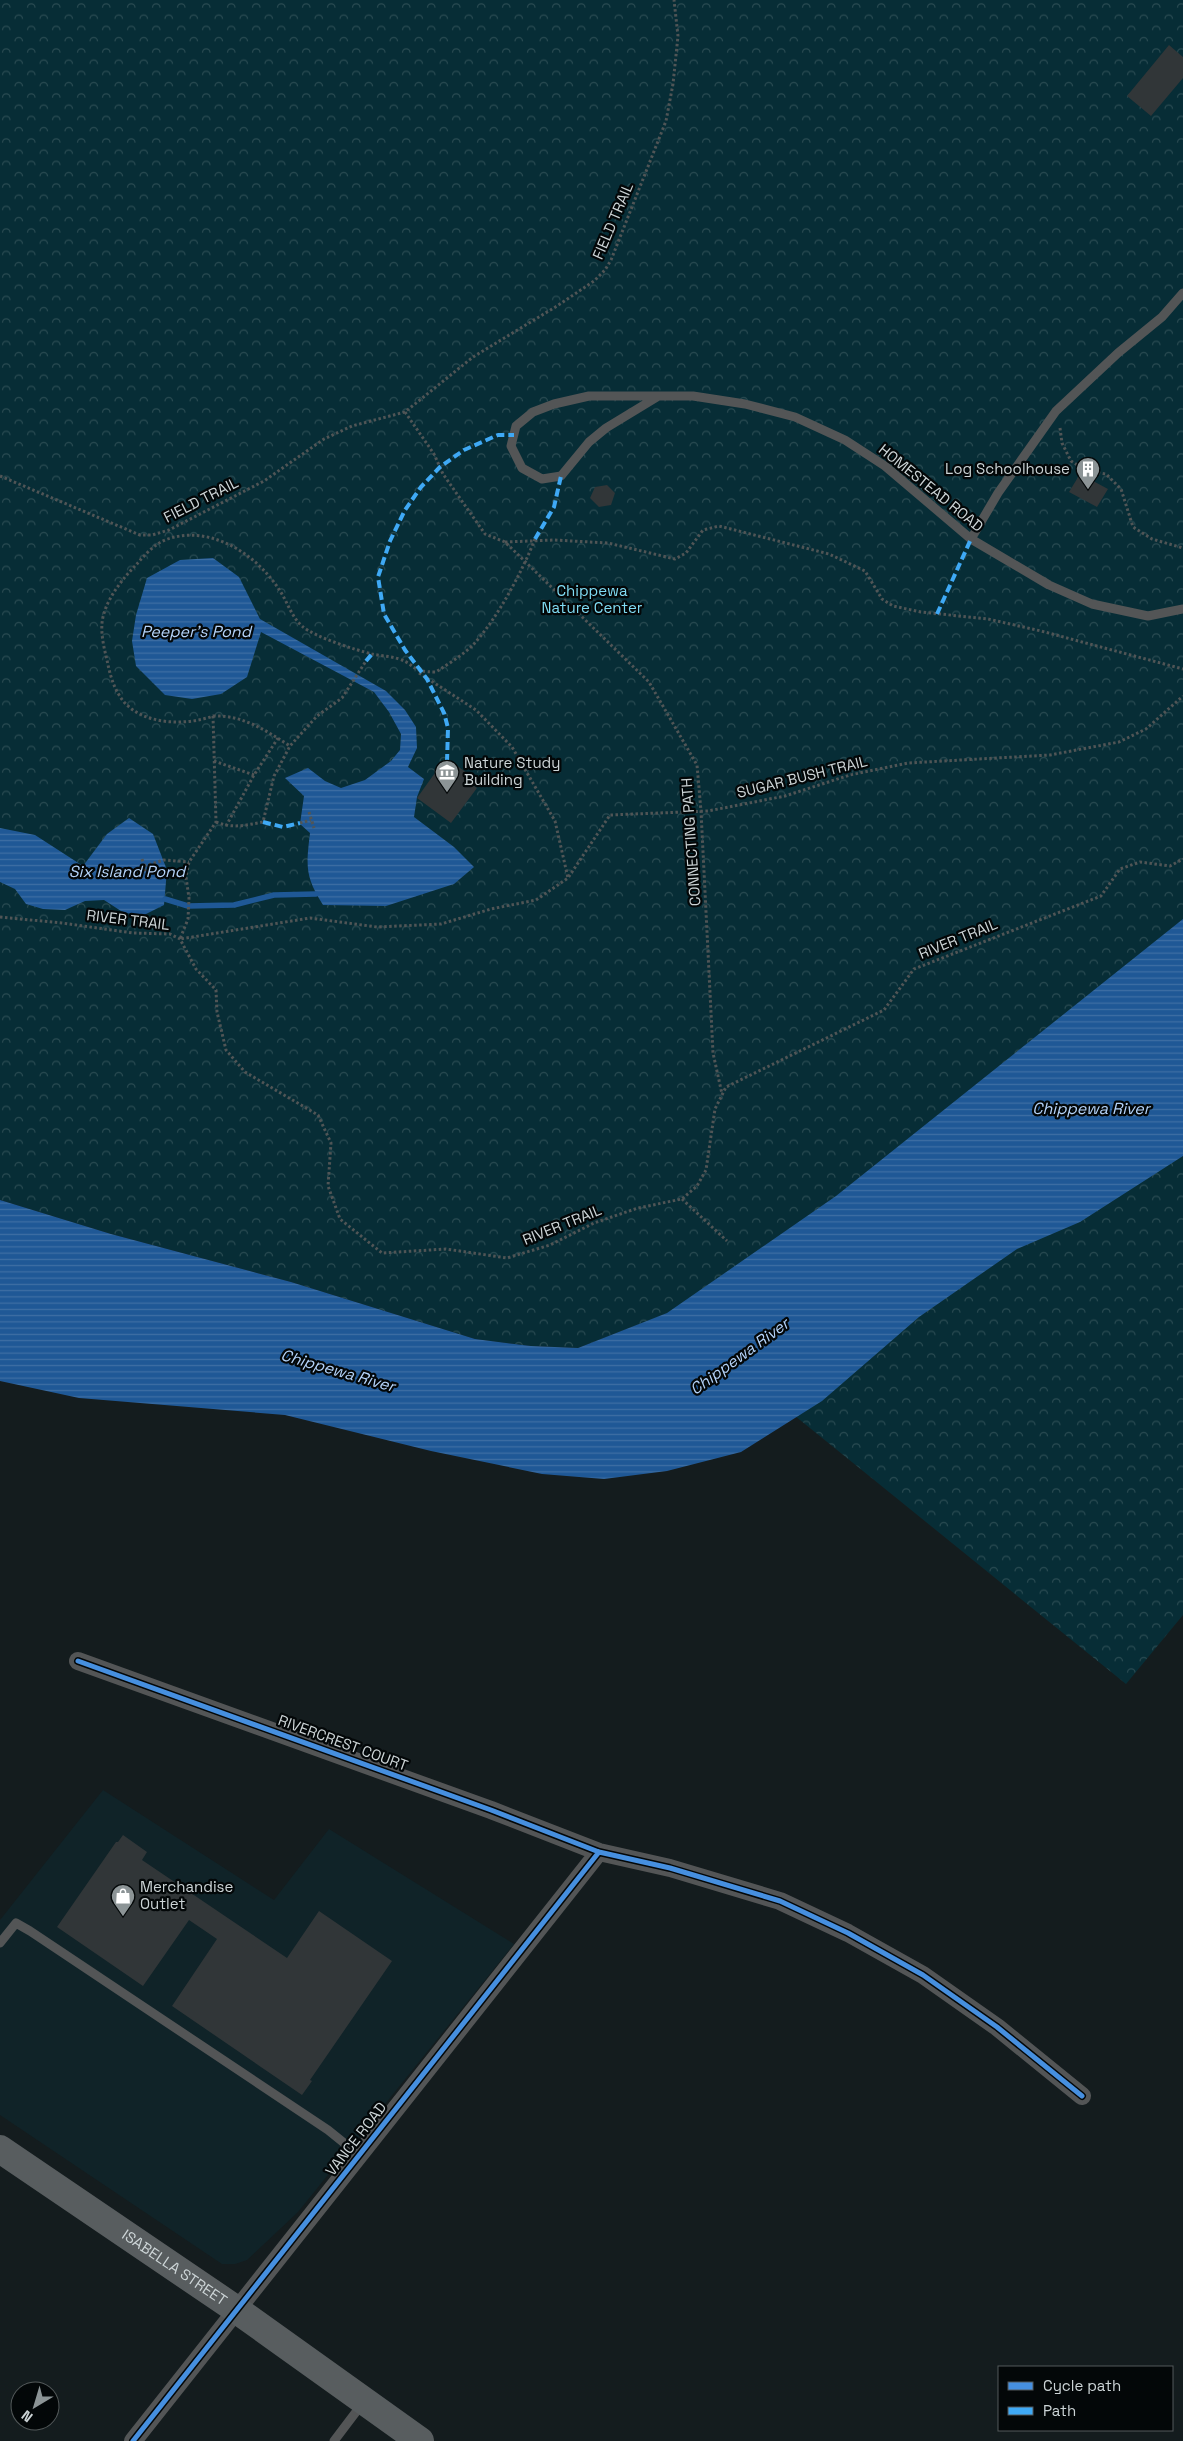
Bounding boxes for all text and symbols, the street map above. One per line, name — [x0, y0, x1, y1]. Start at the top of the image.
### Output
street label: FIELD TRAIL — [588, 180, 637, 262]
street label: HOMESTEAD ROAD — [875, 440, 988, 536]
building icon: Log Schoolhouse — [1075, 456, 1101, 490]
place label: Log Schoolhouse — [945, 459, 1070, 478]
street label: FIELD TRAIL — [160, 473, 241, 526]
park label: Chippewa Nature Center — [542, 581, 643, 617]
water label: Peeper's Pond — [141, 621, 253, 642]
street label: SUGAR BUSH TRAIL — [735, 751, 869, 802]
place label: Nature Study Building — [464, 753, 560, 789]
museum icon: Nature Study Building — [434, 759, 460, 793]
street label: CONNECTING PATH — [677, 777, 704, 907]
water label: Six Island Pond — [69, 861, 187, 882]
street label: RIVER TRAIL — [86, 905, 171, 934]
street label: RIVER TRAIL — [916, 914, 1000, 963]
water label: Chippewa River — [1032, 1098, 1152, 1119]
street label: RIVER TRAIL — [520, 1200, 604, 1249]
water label: Chippewa River — [685, 1312, 795, 1400]
water label: Chippewa River — [278, 1344, 399, 1397]
street label: RIVERCREST COURT — [276, 1710, 411, 1775]
place label: Merchandise Outlet — [140, 1877, 233, 1913]
shop icon: Merchandise Outlet — [110, 1883, 136, 1917]
street label: VANCE ROAD — [321, 2098, 390, 2179]
street label: ISABELLA STREET — [119, 2225, 231, 2310]
legend — [998, 2366, 1173, 2431]
text: Cycle path — [1043, 2376, 1121, 2395]
north arrow — [10, 2381, 60, 2431]
text: Path — [1043, 2401, 1076, 2420]
text: N — [18, 2406, 36, 2426]

